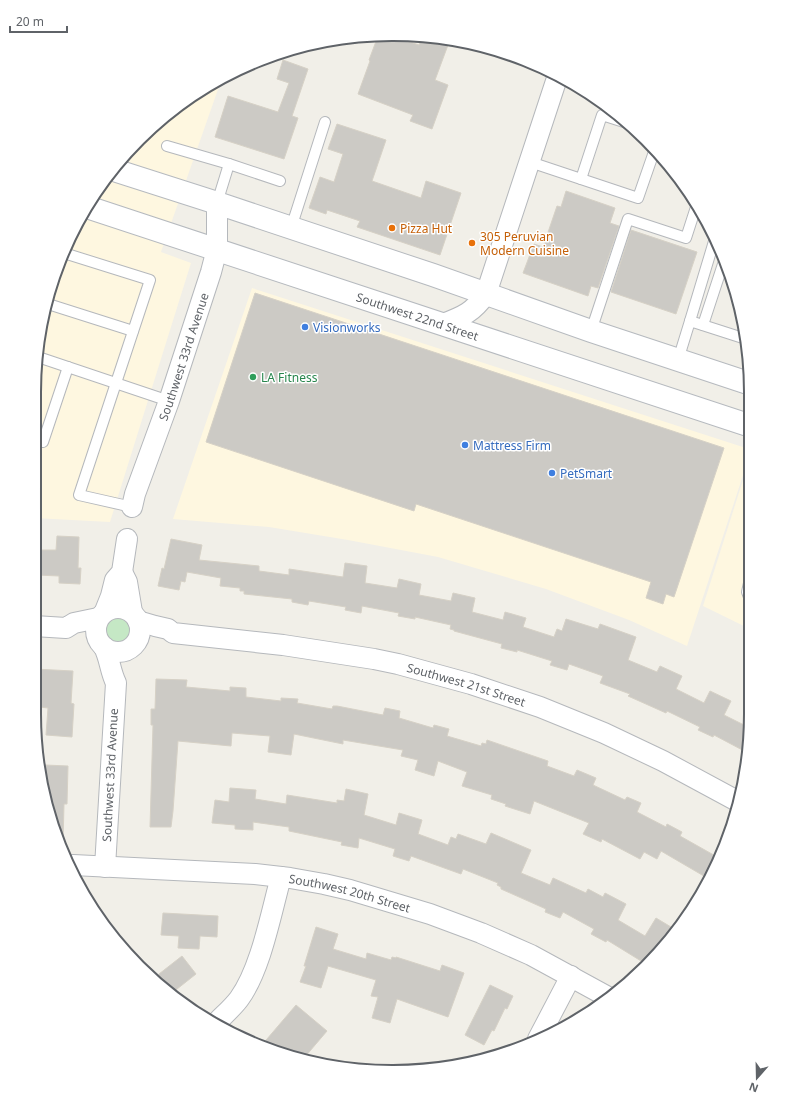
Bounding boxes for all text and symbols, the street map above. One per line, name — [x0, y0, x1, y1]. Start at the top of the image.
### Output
scale bar — [10, 8, 67, 34]
text: 20 m — [16, 13, 44, 30]
place label: Pizza Hut — [400, 220, 453, 237]
marker: Pizza Hut — [387, 223, 397, 233]
place label: 305 Peruvian Modern Cuisine — [480, 228, 569, 259]
marker: 305 Peruvian Modern Cuisine — [467, 238, 477, 248]
street label: Southwest 22nd Street — [354, 288, 481, 344]
street label: Southwest 33rd Avenue — [154, 290, 212, 423]
place label: Visionworks — [313, 319, 381, 336]
marker: Visionworks — [300, 322, 310, 332]
place label: LA Fitness — [261, 369, 318, 386]
marker: LA Fitness — [248, 372, 258, 382]
place label: Mattress Firm — [473, 437, 551, 454]
marker: Mattress Firm — [460, 440, 470, 450]
place label: PetSmart — [560, 465, 613, 482]
marker: PetSmart — [547, 468, 557, 478]
street label: Southwest 21st Street — [405, 658, 528, 710]
street label: Southwest 33rd Avenue — [98, 708, 122, 842]
street label: Southwest 20th Street — [288, 869, 413, 916]
north arrow — [737, 1058, 777, 1098]
text: N — [747, 1079, 760, 1096]

